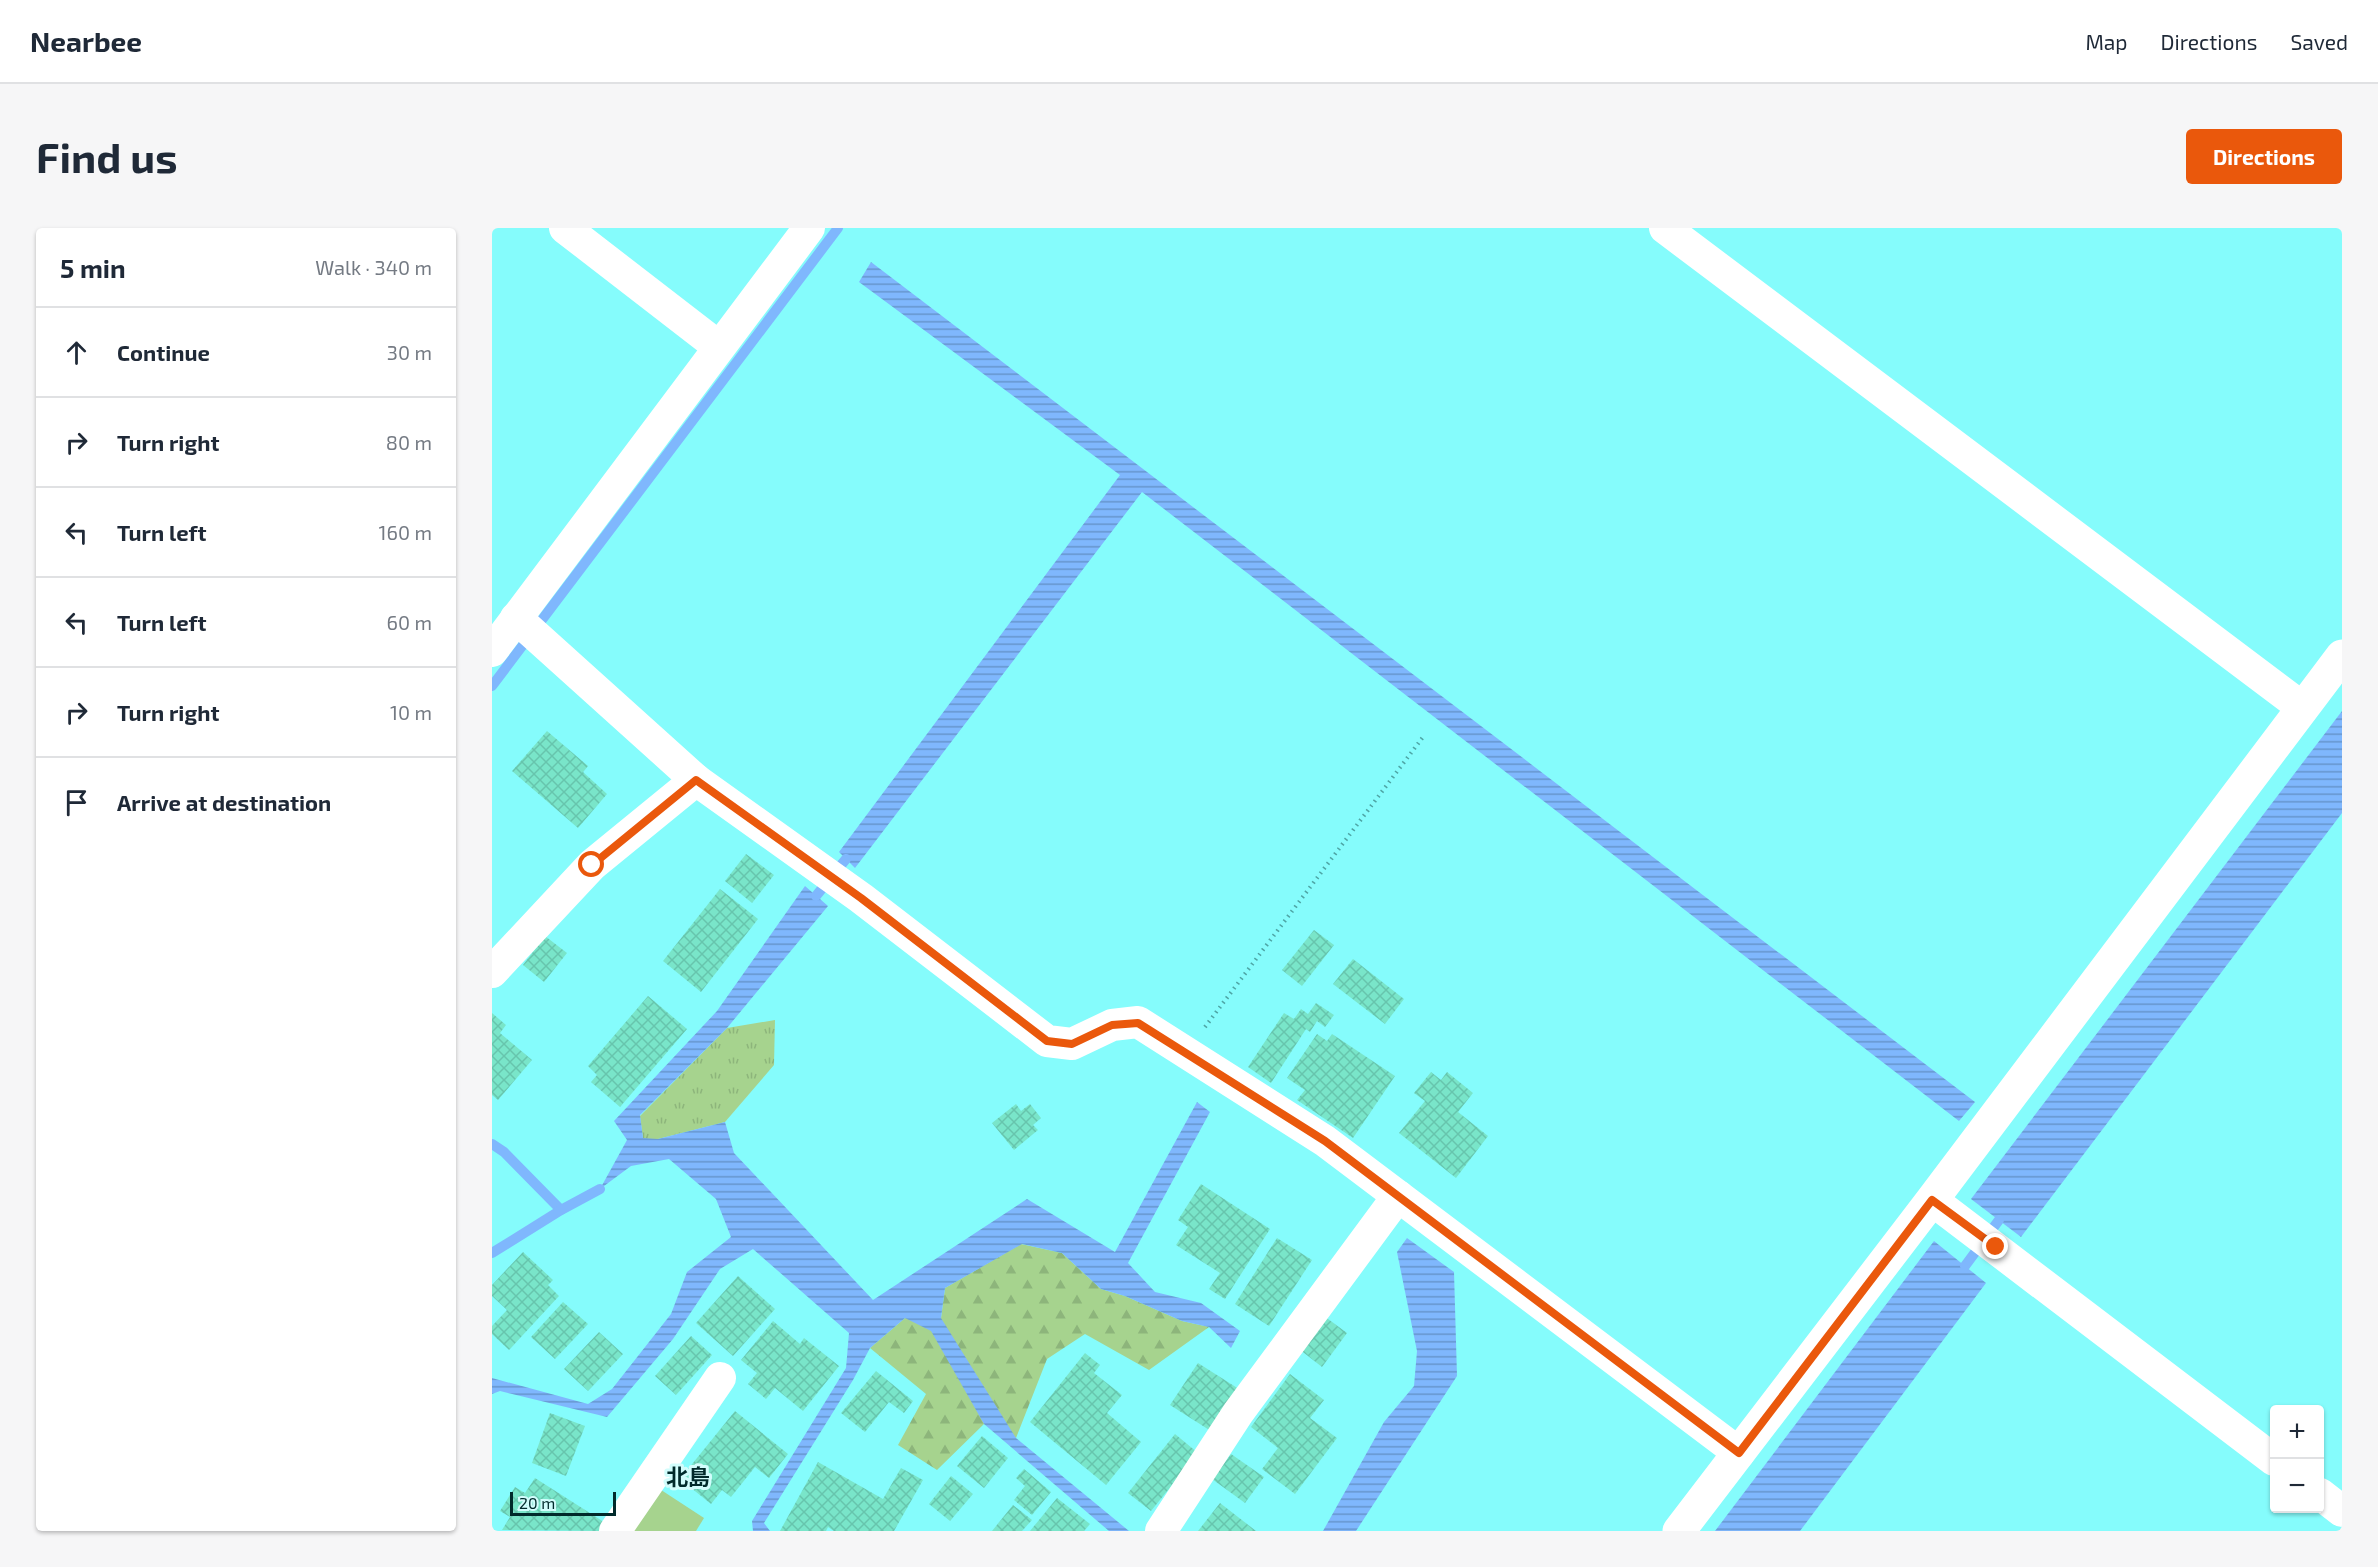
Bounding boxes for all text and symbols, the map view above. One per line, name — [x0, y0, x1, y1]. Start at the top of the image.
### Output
text: Nearbee — [30, 24, 142, 58]
text: Map — [2085, 29, 2128, 54]
text: Directions — [2161, 29, 2257, 54]
text: Saved — [2290, 29, 2348, 54]
button: Directions — [2186, 129, 2342, 184]
text: Find us — [36, 131, 178, 181]
text: 5 min — [60, 252, 126, 283]
text: Walk · 340 m — [315, 255, 432, 279]
icon: ahead — [60, 336, 93, 369]
text: Continue — [117, 339, 210, 365]
text: 30 m — [387, 340, 432, 364]
icon: right — [60, 426, 93, 459]
text: Turn right — [117, 429, 219, 455]
text: 80 m — [386, 430, 432, 454]
icon: left — [60, 516, 93, 549]
text: Turn left — [117, 519, 206, 545]
text: 160 m — [379, 520, 432, 544]
icon: left — [60, 606, 93, 639]
text: Turn left — [117, 609, 206, 635]
text: 60 m — [387, 610, 432, 634]
icon: right — [60, 696, 93, 729]
text: Turn right — [117, 699, 219, 725]
text: 10 m — [390, 700, 432, 724]
icon: arrive — [60, 786, 93, 819]
text: Arrive at destination — [117, 789, 331, 815]
route start — [578, 851, 604, 877]
route end — [1982, 1233, 2008, 1259]
map controls — [2270, 1405, 2324, 1513]
button: + — [2270, 1405, 2324, 1459]
button: − — [2270, 1459, 2324, 1513]
district label: 北島 — [666, 1463, 710, 1489]
scale bar — [510, 1489, 616, 1516]
text: 20 m — [519, 1493, 555, 1512]

